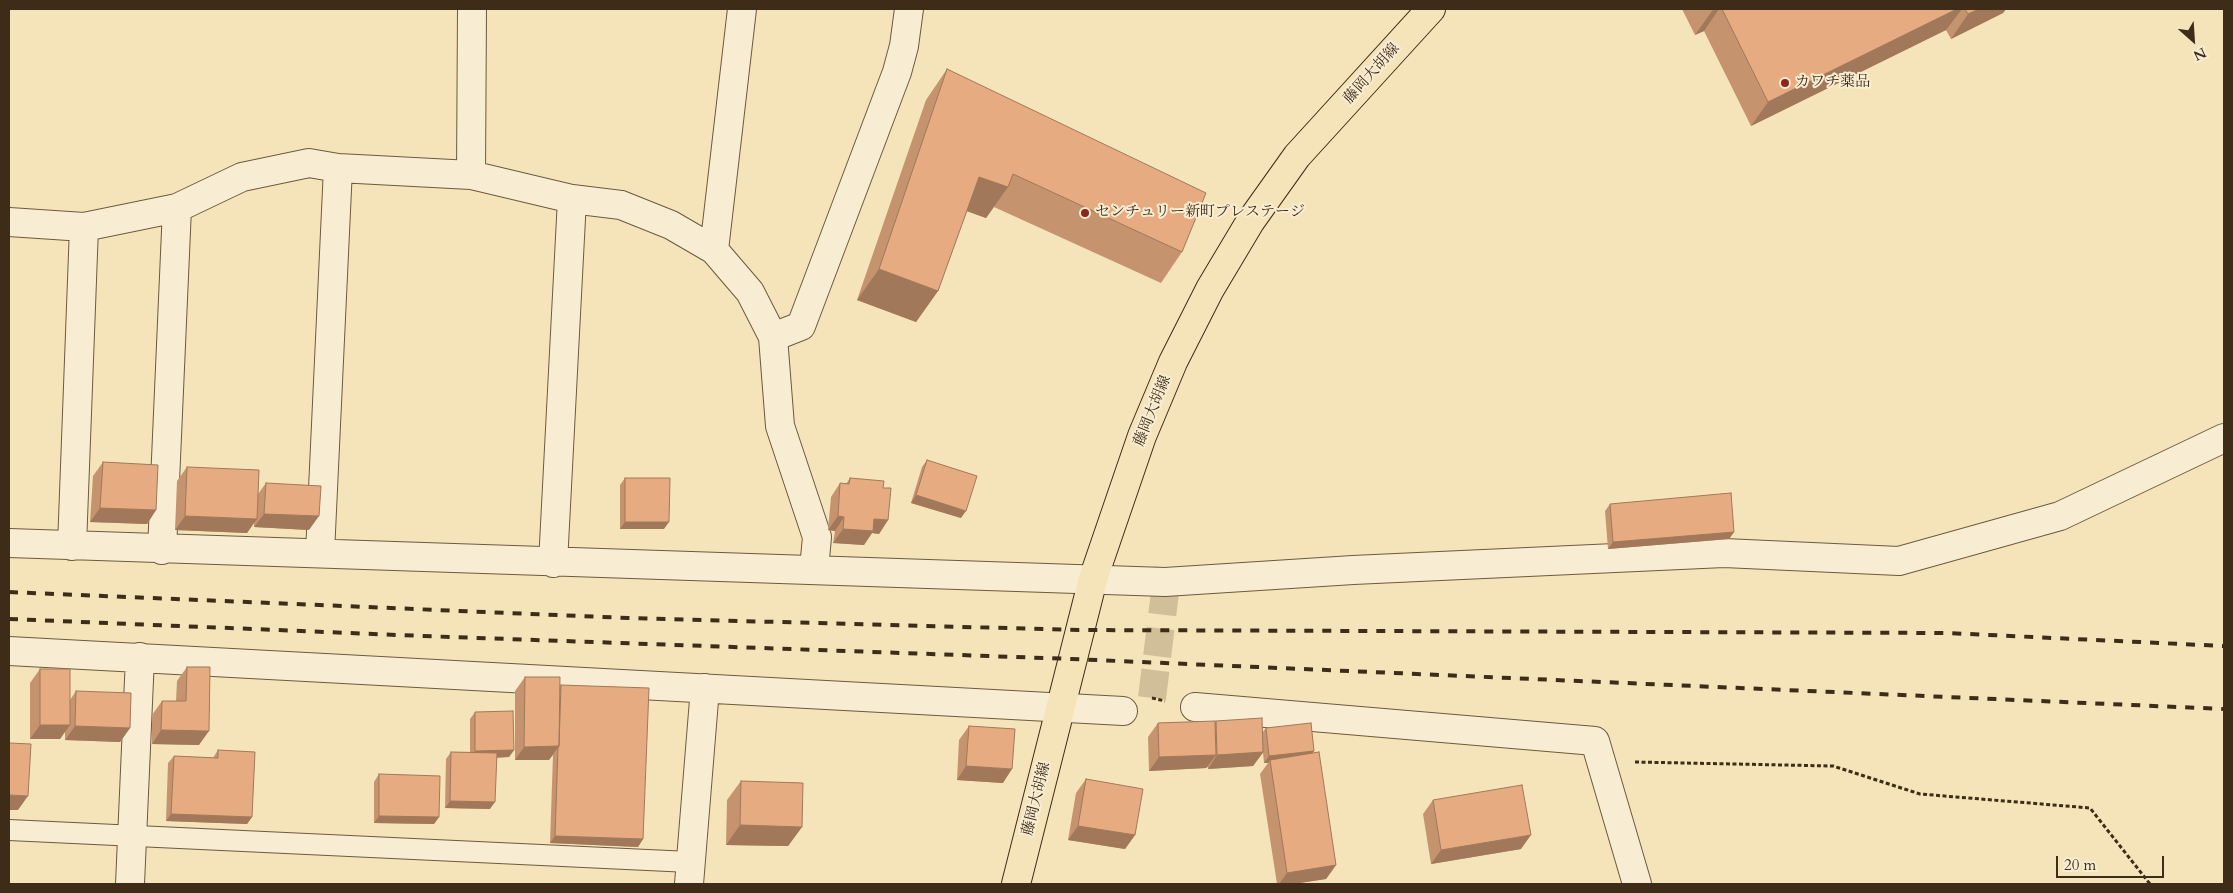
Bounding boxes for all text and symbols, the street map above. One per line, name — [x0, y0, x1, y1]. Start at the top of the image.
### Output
north arrow — [2168, 15, 2218, 65]
street label: 藤岡大胡線 — [1340, 40, 1404, 108]
text: N — [2190, 43, 2209, 65]
place label: カワチ薬品 — [1795, 74, 1870, 92]
marker: カワチ薬品 — [1779, 77, 1791, 89]
place label: センチュリー新町プレステージ — [1095, 204, 1305, 222]
marker: センチュリー新町プレステージ — [1079, 207, 1091, 219]
street label: 藤岡大胡線 — [1131, 373, 1175, 449]
street label: 藤岡大胡線 — [1019, 760, 1055, 838]
scale bar — [2058, 846, 2166, 878]
text: 20 m — [2064, 855, 2096, 875]

